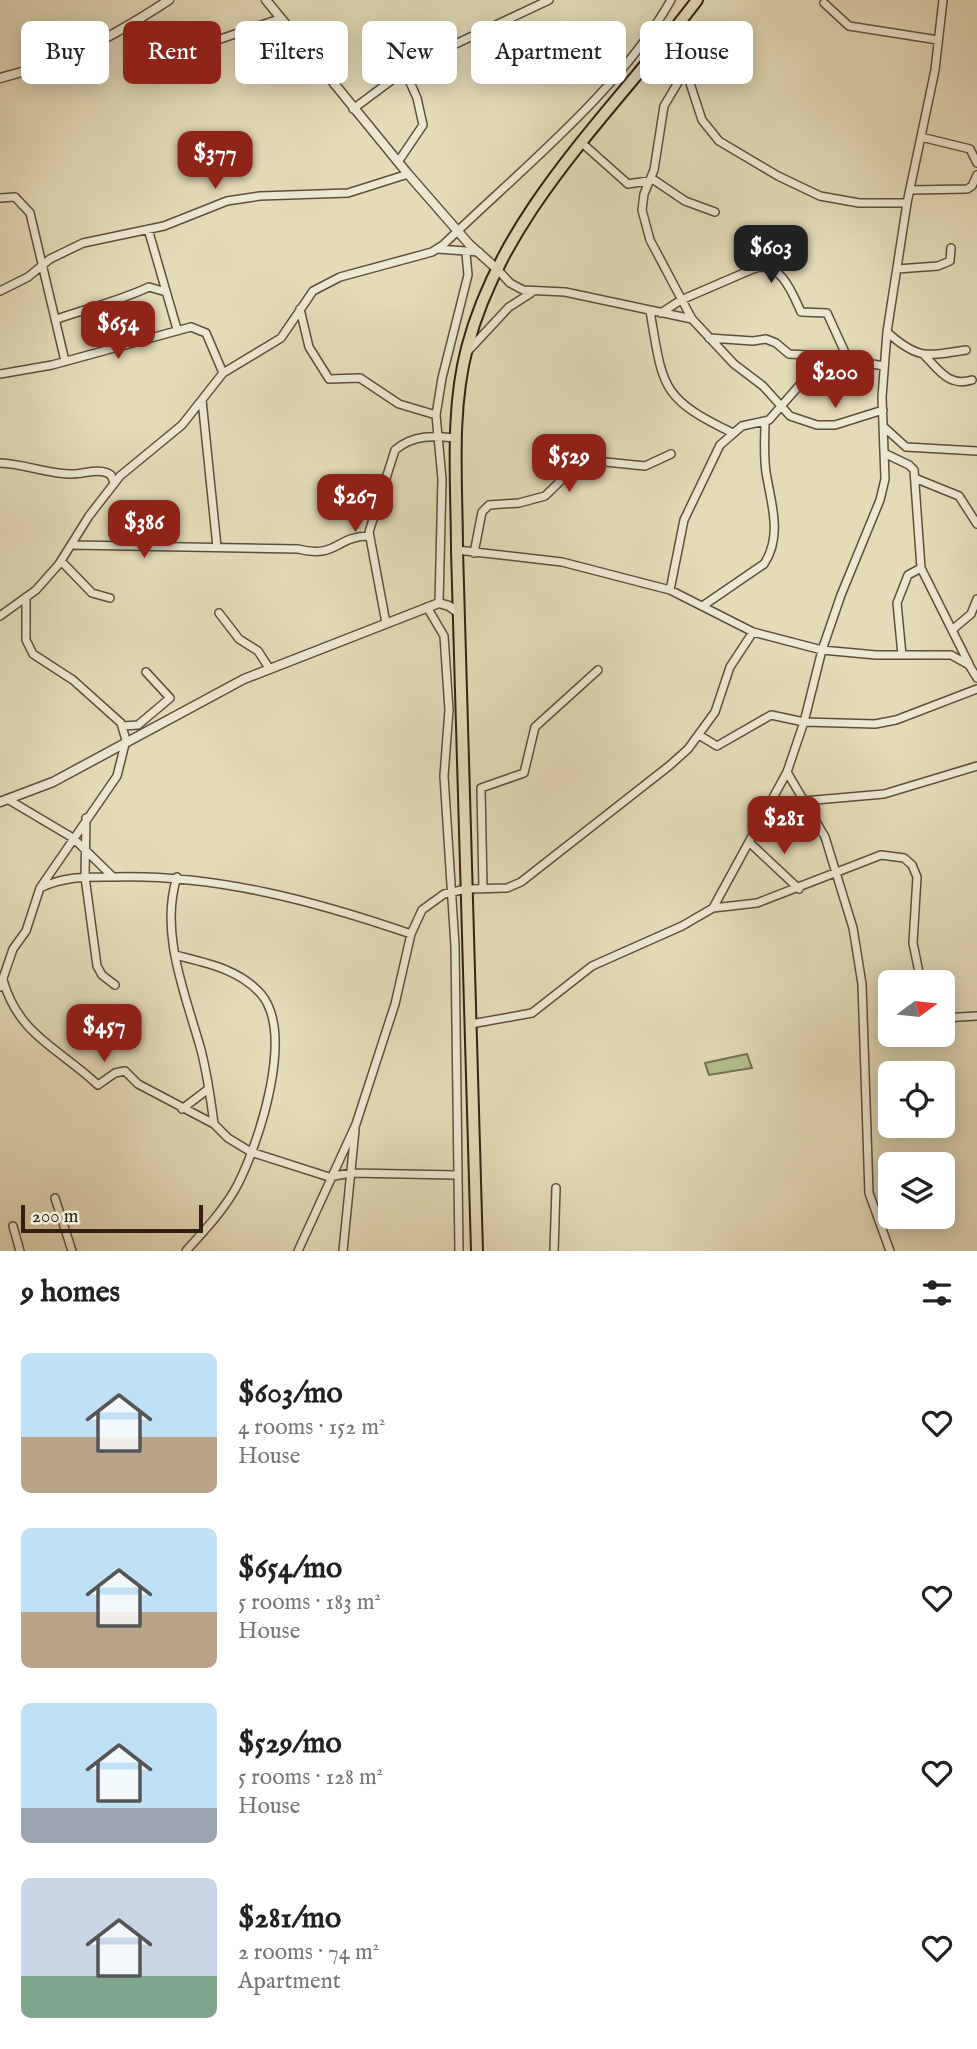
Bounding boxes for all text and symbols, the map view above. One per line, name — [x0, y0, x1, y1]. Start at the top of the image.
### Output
chip: Buy — [21, 21, 109, 84]
chip: Rent — [123, 21, 221, 84]
chip: Filters — [235, 21, 348, 84]
chip: New — [362, 21, 457, 84]
chip: Apartment — [471, 21, 626, 84]
chip: House — [640, 21, 753, 84]
pin: $377 — [174, 132, 256, 191]
text: $377 — [194, 139, 236, 168]
pin: $603 — [730, 226, 812, 285]
text: $603 — [750, 233, 792, 262]
pin: $654 — [77, 302, 159, 361]
text: $654 — [97, 309, 139, 338]
pin: $200 — [794, 350, 876, 410]
text: $200 — [812, 358, 858, 387]
pin: $529 — [528, 434, 610, 494]
text: $529 — [548, 442, 590, 471]
pin: $267 — [314, 475, 396, 534]
text: $267 — [333, 482, 377, 511]
pin: $386 — [103, 500, 185, 560]
text: $386 — [124, 508, 164, 537]
pin: $281 — [743, 796, 825, 856]
text: $281 — [763, 804, 805, 833]
north arrow — [878, 970, 956, 1046]
map controls — [878, 970, 955, 1229]
pin: $457 — [63, 1004, 145, 1064]
text: $457 — [82, 1012, 126, 1041]
button: locate — [878, 1061, 955, 1138]
button: layers — [878, 1152, 955, 1229]
scale bar — [21, 1202, 203, 1234]
text: 200 m — [32, 1205, 78, 1229]
text: 9 homes — [21, 1274, 120, 1312]
icon: filters — [918, 1274, 956, 1312]
text: $603/mo — [238, 1375, 343, 1413]
icon: home — [77, 1381, 161, 1465]
icon: heart — [918, 1404, 956, 1442]
text: 4 rooms · 152 m² — [238, 1413, 385, 1442]
text: House — [238, 1442, 300, 1471]
text: $654/mo — [238, 1550, 342, 1588]
icon: home — [77, 1556, 161, 1640]
icon: heart — [918, 1579, 956, 1617]
text: 5 rooms · 183 m² — [238, 1588, 381, 1617]
text: House — [238, 1617, 300, 1646]
text: $529/mo — [238, 1725, 342, 1763]
icon: home — [77, 1731, 161, 1815]
icon: heart — [918, 1754, 956, 1792]
text: 5 rooms · 128 m² — [238, 1763, 383, 1792]
text: House — [238, 1792, 300, 1821]
text: $281/mo — [238, 1900, 341, 1938]
icon: home — [77, 1906, 161, 1990]
icon: heart — [918, 1929, 956, 1967]
text: 2 rooms · 74 m² — [238, 1938, 379, 1967]
text: Apartment — [238, 1967, 341, 1996]

